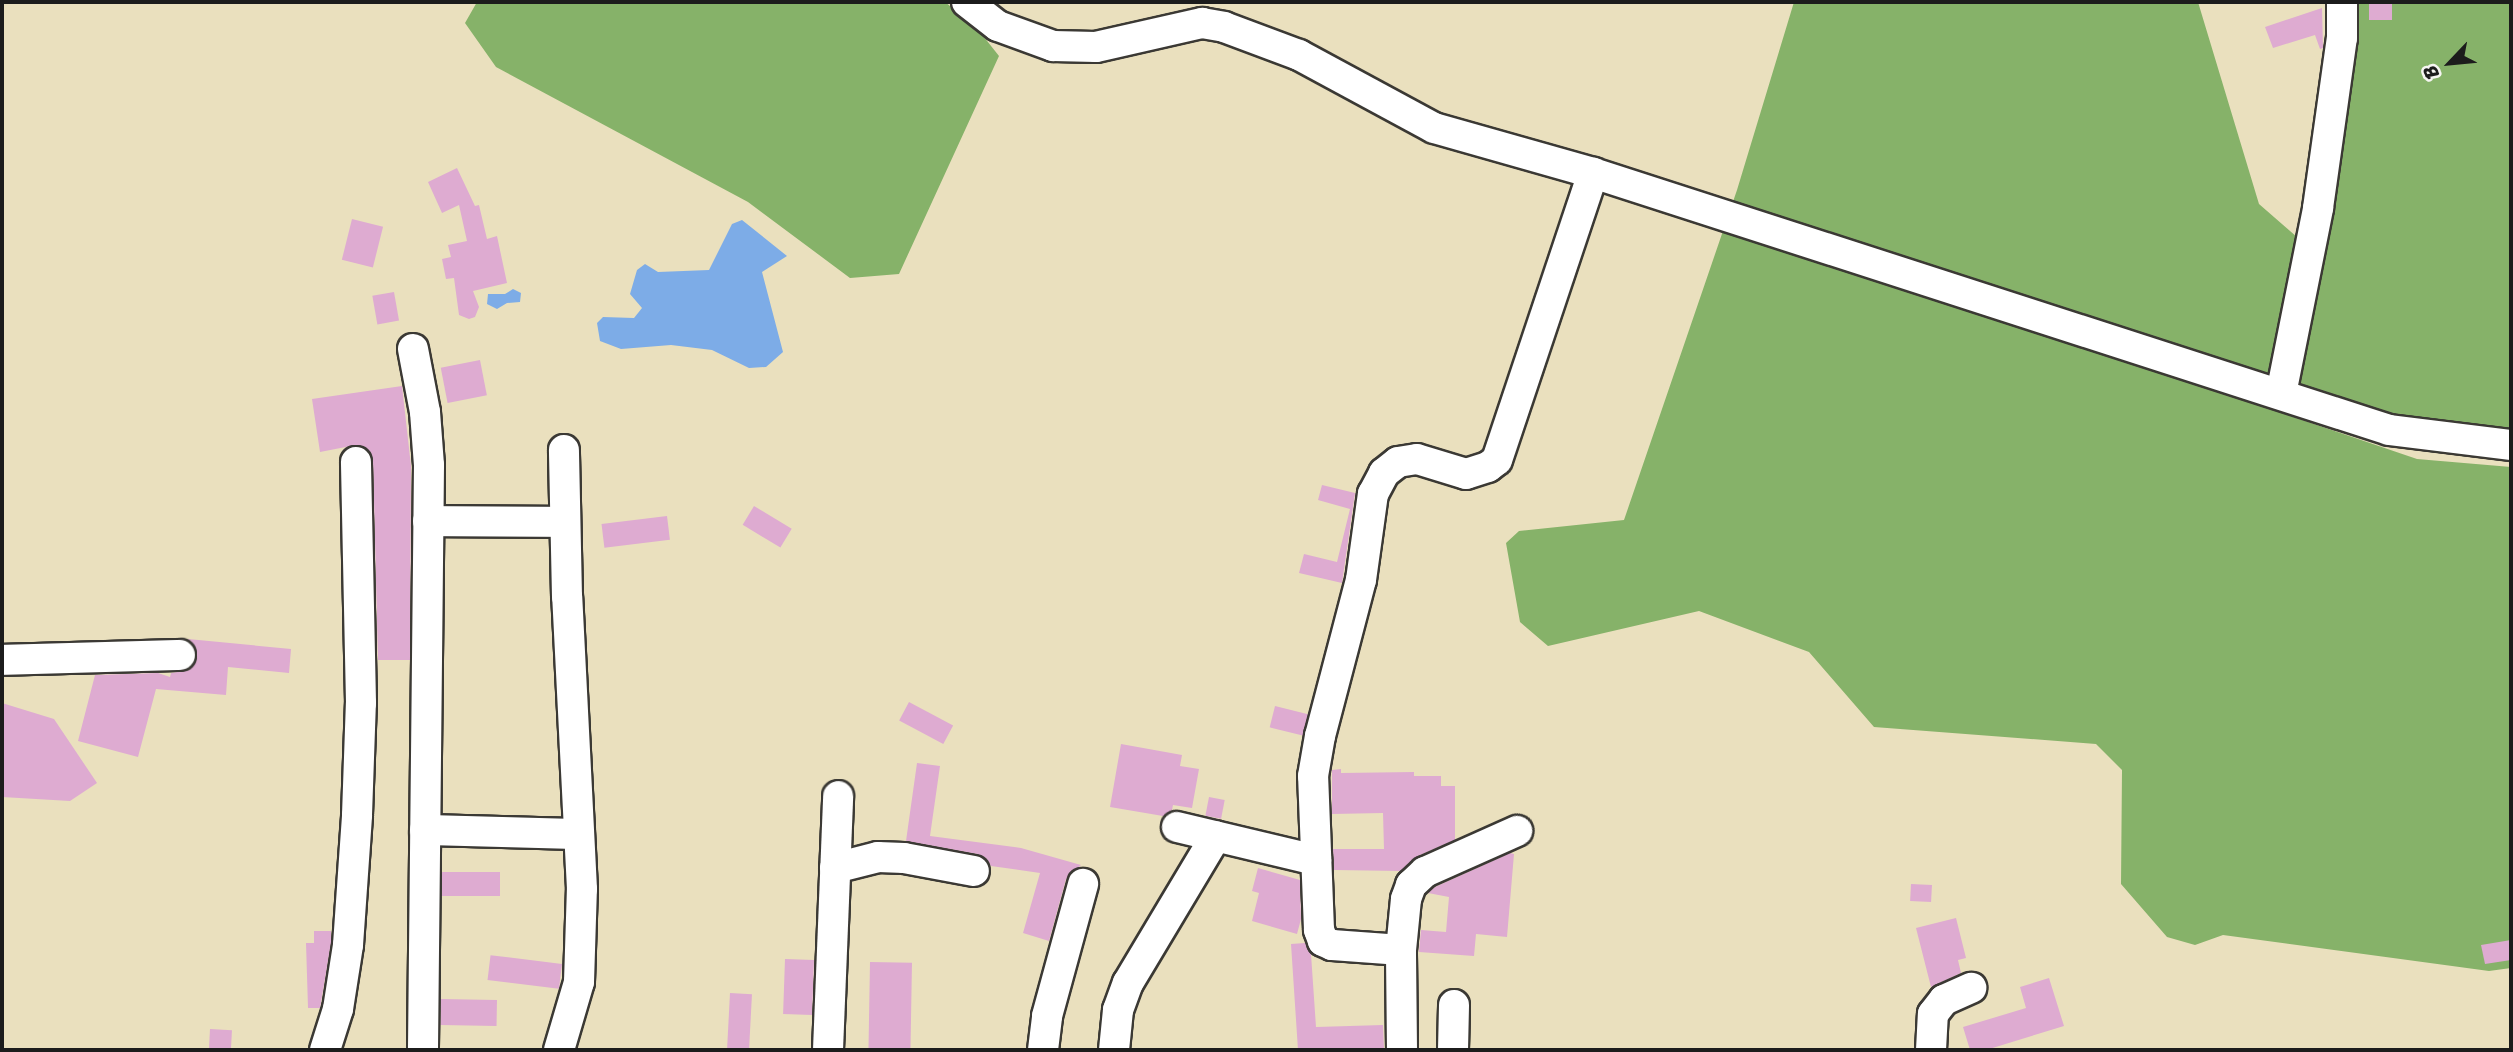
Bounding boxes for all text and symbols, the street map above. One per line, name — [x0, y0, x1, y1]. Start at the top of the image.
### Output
north arrow — [2415, 28, 2485, 98]
text: B — [2413, 60, 2448, 85]

